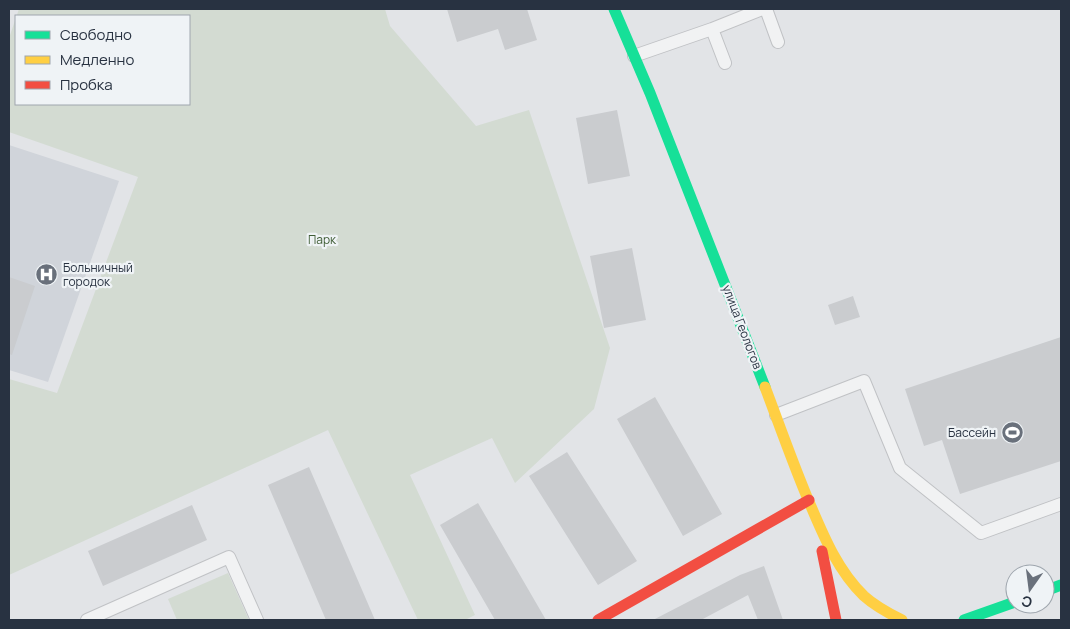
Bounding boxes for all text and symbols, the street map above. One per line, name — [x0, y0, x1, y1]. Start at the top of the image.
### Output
legend — [15, 15, 190, 105]
text: Свободно — [60, 24, 132, 45]
text: Медленно — [60, 49, 134, 70]
text: Пробка — [60, 74, 113, 95]
park label: Парк — [308, 231, 337, 248]
place label: Больничный городок — [63, 259, 133, 290]
hospital icon: Больничный городок — [35, 263, 59, 287]
street label: улица Геологов — [719, 282, 767, 372]
sports icon: Бассейн — [1000, 421, 1024, 445]
place label: Бассейн — [948, 424, 996, 441]
north arrow — [1005, 564, 1055, 614]
text: С — [1019, 592, 1034, 613]

